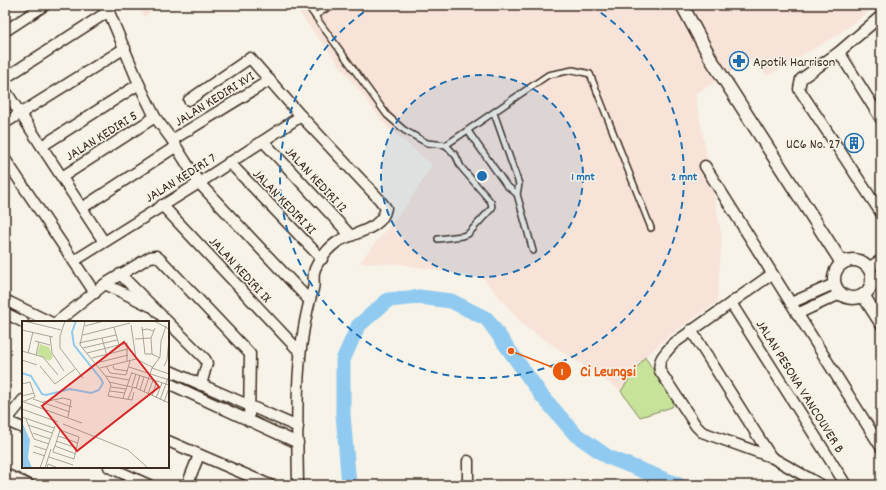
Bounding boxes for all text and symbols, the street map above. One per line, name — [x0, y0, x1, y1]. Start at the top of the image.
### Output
pharmacy icon: Apotik Harrison — [728, 50, 750, 72]
place label: Apotik Harrison — [753, 53, 835, 73]
street label: JALAN KEDIRI XVI — [171, 67, 260, 132]
street label: JALAN KEDIRI 5 — [62, 107, 142, 167]
building icon: UC6 No. 27 — [843, 132, 865, 154]
place label: UC6 No. 27 — [786, 135, 840, 155]
street label: JALAN KEDIRI 12 — [280, 143, 352, 218]
street label: JALAN KEDIRI 7 — [142, 149, 220, 208]
street label: JALAN KEDIRI XI — [247, 165, 320, 240]
centre of rings — [475, 169, 489, 183]
text: 1 mnt — [571, 169, 595, 186]
text: 2 mnt — [671, 169, 698, 186]
street label: JALAN KEDIRI IX — [203, 233, 276, 308]
street label: JALAN PESONA VANCOUVER B — [750, 317, 849, 458]
inset map — [22, 321, 169, 468]
callout: Ci Leungsi — [552, 358, 643, 385]
text: Ci Leungsi — [580, 362, 636, 384]
text: 1 — [561, 364, 564, 381]

